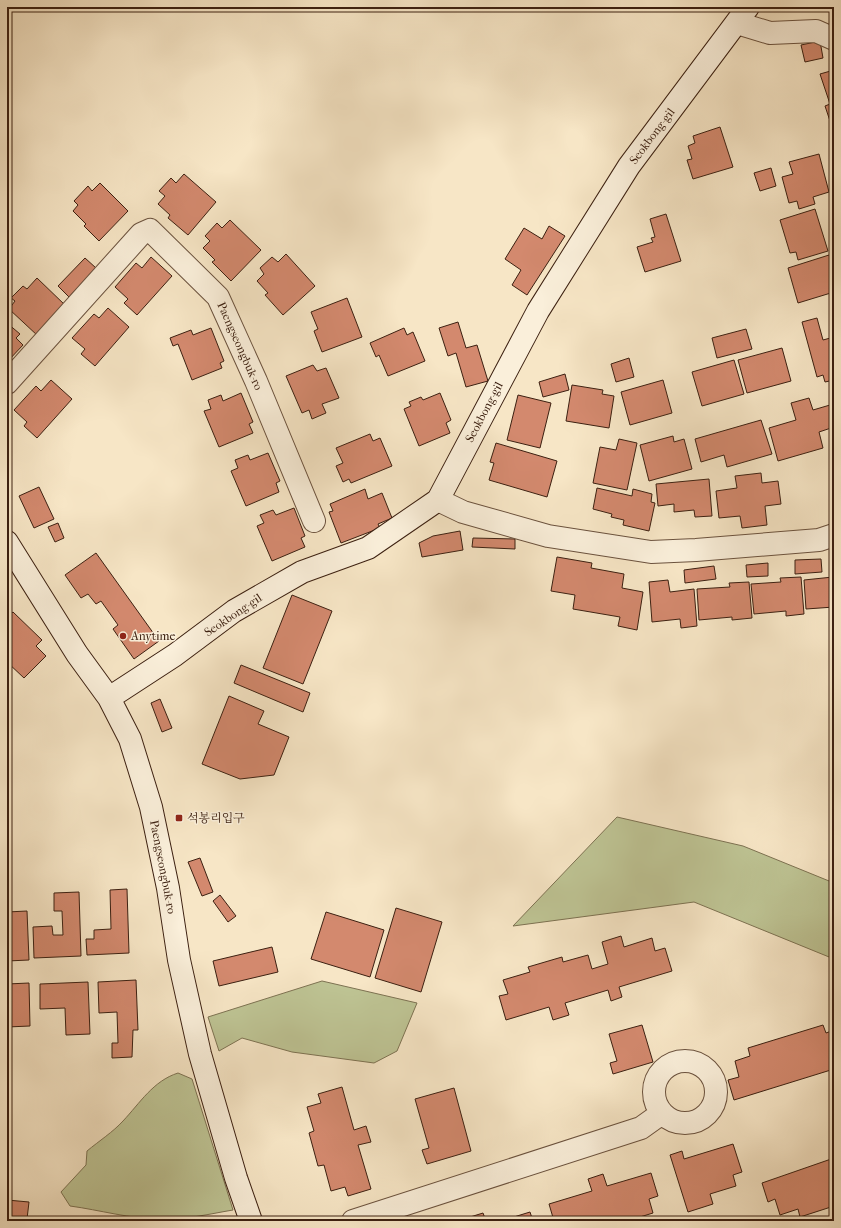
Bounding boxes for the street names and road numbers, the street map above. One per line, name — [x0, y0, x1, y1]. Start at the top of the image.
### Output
street label: Seokbong-gil — [626, 105, 678, 167]
street label: Paengseongbuk-ro — [214, 300, 266, 392]
street label: Seokbong-gil — [462, 379, 506, 445]
street label: Seokbong-gil — [202, 590, 265, 639]
street label: Paengseongbuk-ro — [147, 819, 179, 915]

